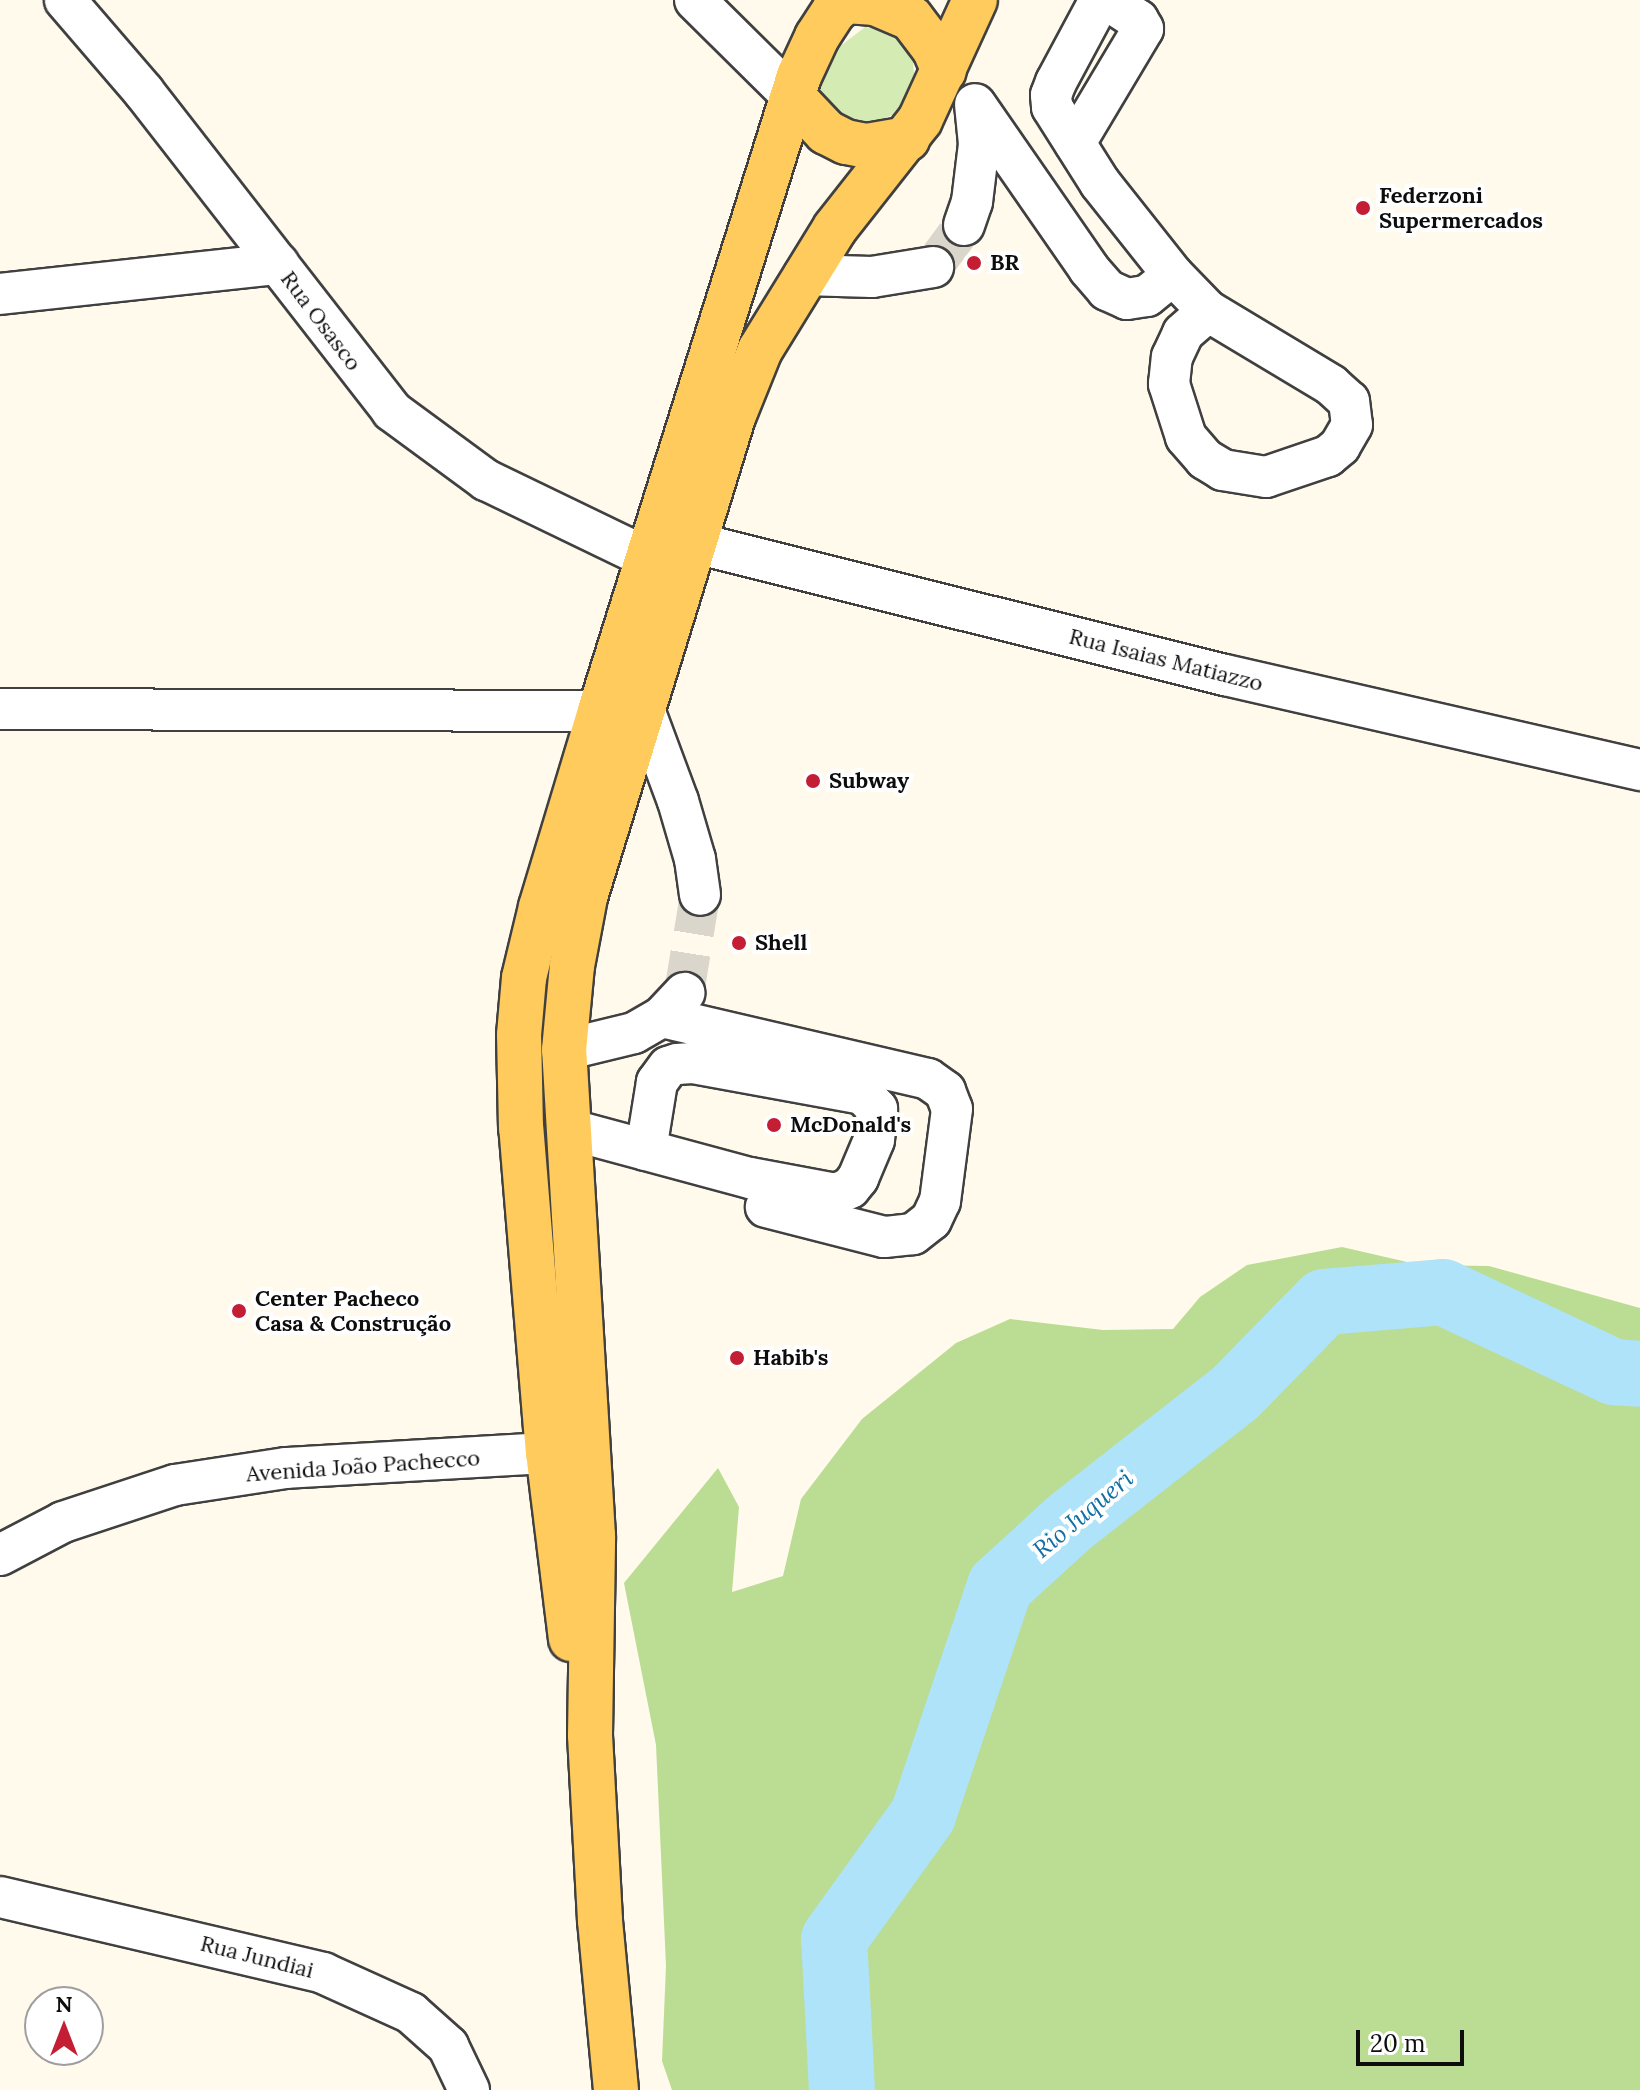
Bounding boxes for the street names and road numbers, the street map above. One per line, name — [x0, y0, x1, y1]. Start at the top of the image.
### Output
street label: Rua Osasco — [275, 266, 367, 376]
street label: Rua Isaias Matiazzo — [1066, 623, 1266, 697]
street label: Avenida João Pachecco — [245, 1445, 481, 1487]
street label: Rua Jundiai — [198, 1930, 316, 1984]

